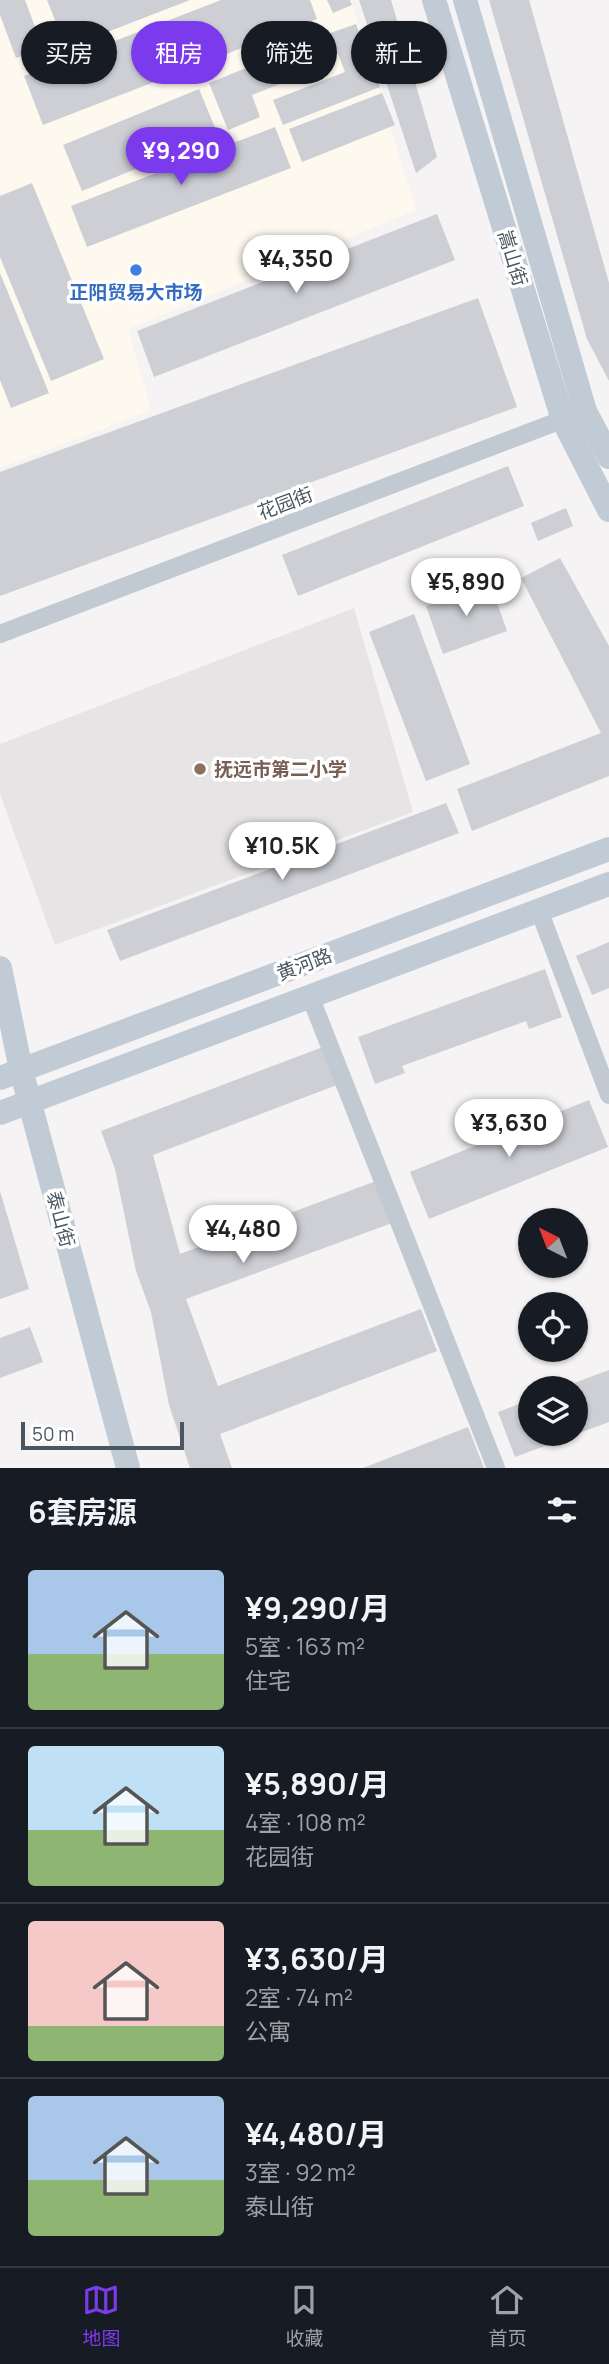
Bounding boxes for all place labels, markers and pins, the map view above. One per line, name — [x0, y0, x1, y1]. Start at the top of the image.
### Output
pin: ¥9,290 — [124, 128, 238, 187]
pin: ¥4,350 — [239, 236, 353, 295]
marker: 正阳贸易大市场 — [128, 262, 144, 278]
place label: 正阳贸易大市场 — [69, 279, 203, 305]
pin: ¥5,890 — [409, 558, 523, 618]
place label: 抚远市第二小学 — [214, 756, 347, 782]
marker: 抚远市第二小学 — [192, 761, 208, 777]
pin: ¥10.5K — [225, 822, 339, 882]
pin: ¥3,630 — [452, 1100, 566, 1159]
pin: ¥4,480 — [186, 1206, 300, 1265]

